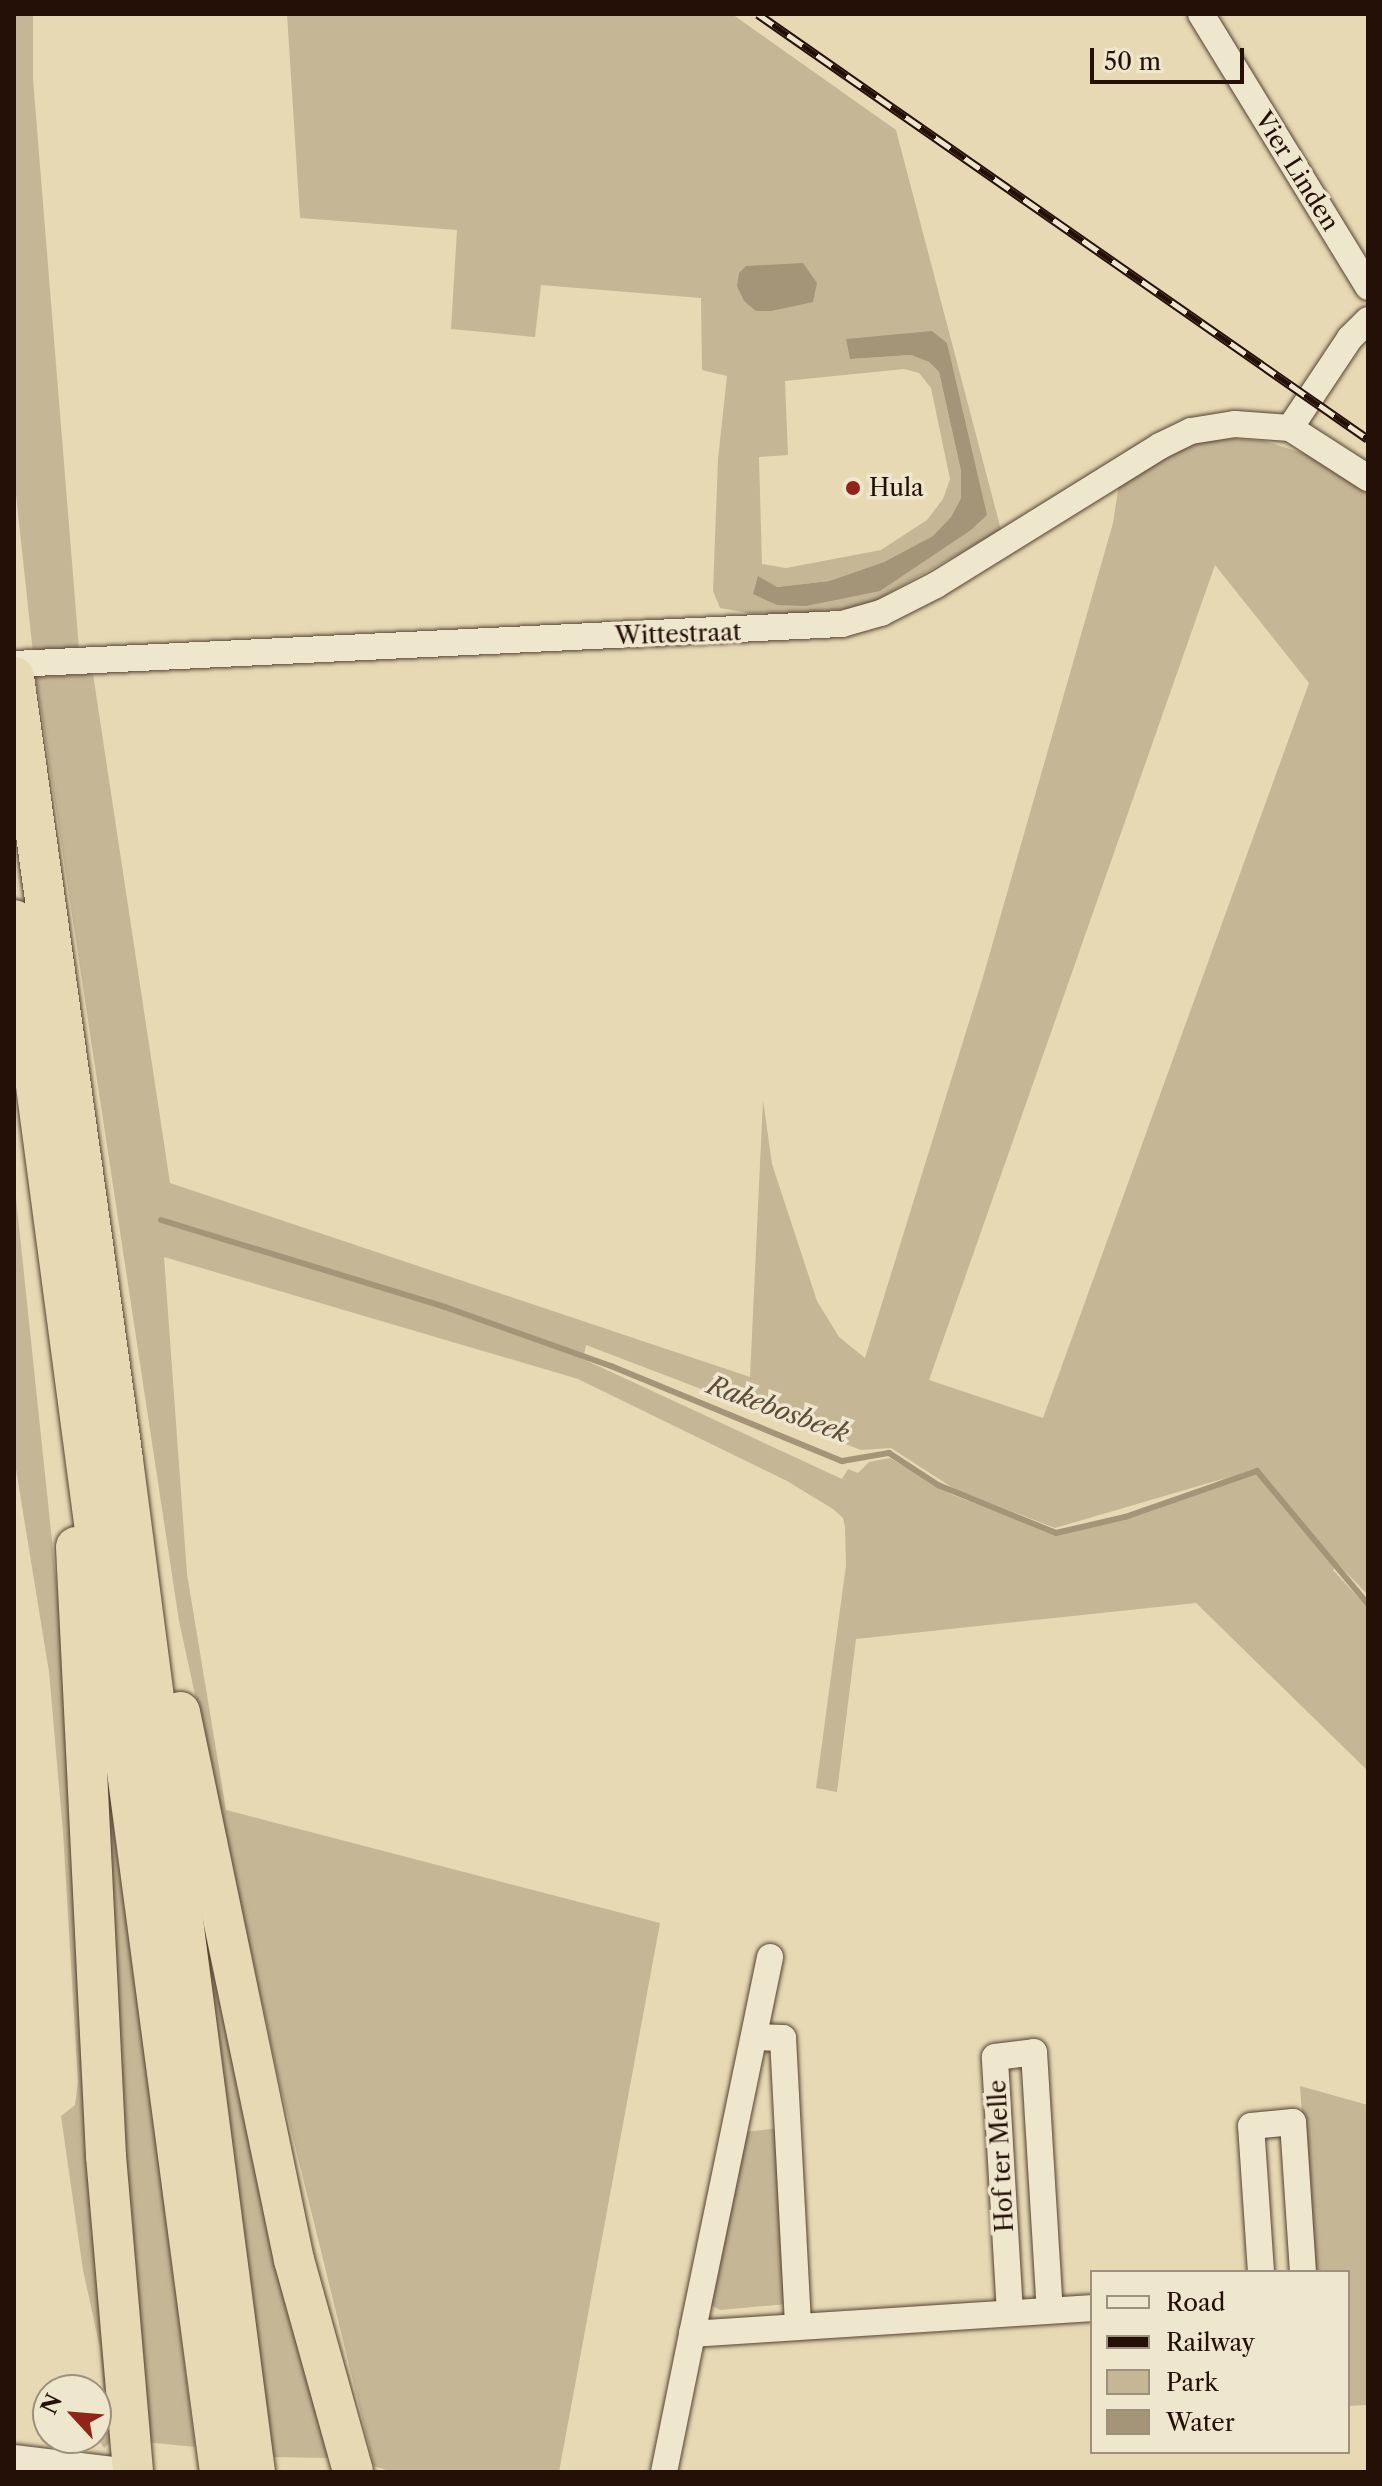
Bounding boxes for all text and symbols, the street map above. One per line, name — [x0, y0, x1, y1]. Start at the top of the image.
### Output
scale bar — [1094, 32, 1248, 82]
text: 50 m — [1104, 47, 1161, 76]
street label: Vier Linden — [1249, 106, 1345, 236]
place label: Hula — [869, 474, 924, 502]
marker: Hula — [844, 479, 862, 497]
street label: Wittestraat — [614, 617, 742, 651]
water label: Rakebosbeek — [703, 1370, 853, 1450]
street label: Hof ter Melle — [983, 2079, 1019, 2233]
legend — [1090, 2270, 1350, 2454]
text: Road — [1166, 2288, 1225, 2317]
text: Railway — [1166, 2328, 1255, 2357]
text: Park — [1166, 2368, 1218, 2397]
north arrow — [32, 2374, 112, 2454]
text: N — [35, 2390, 68, 2419]
text: Water — [1166, 2408, 1235, 2437]

